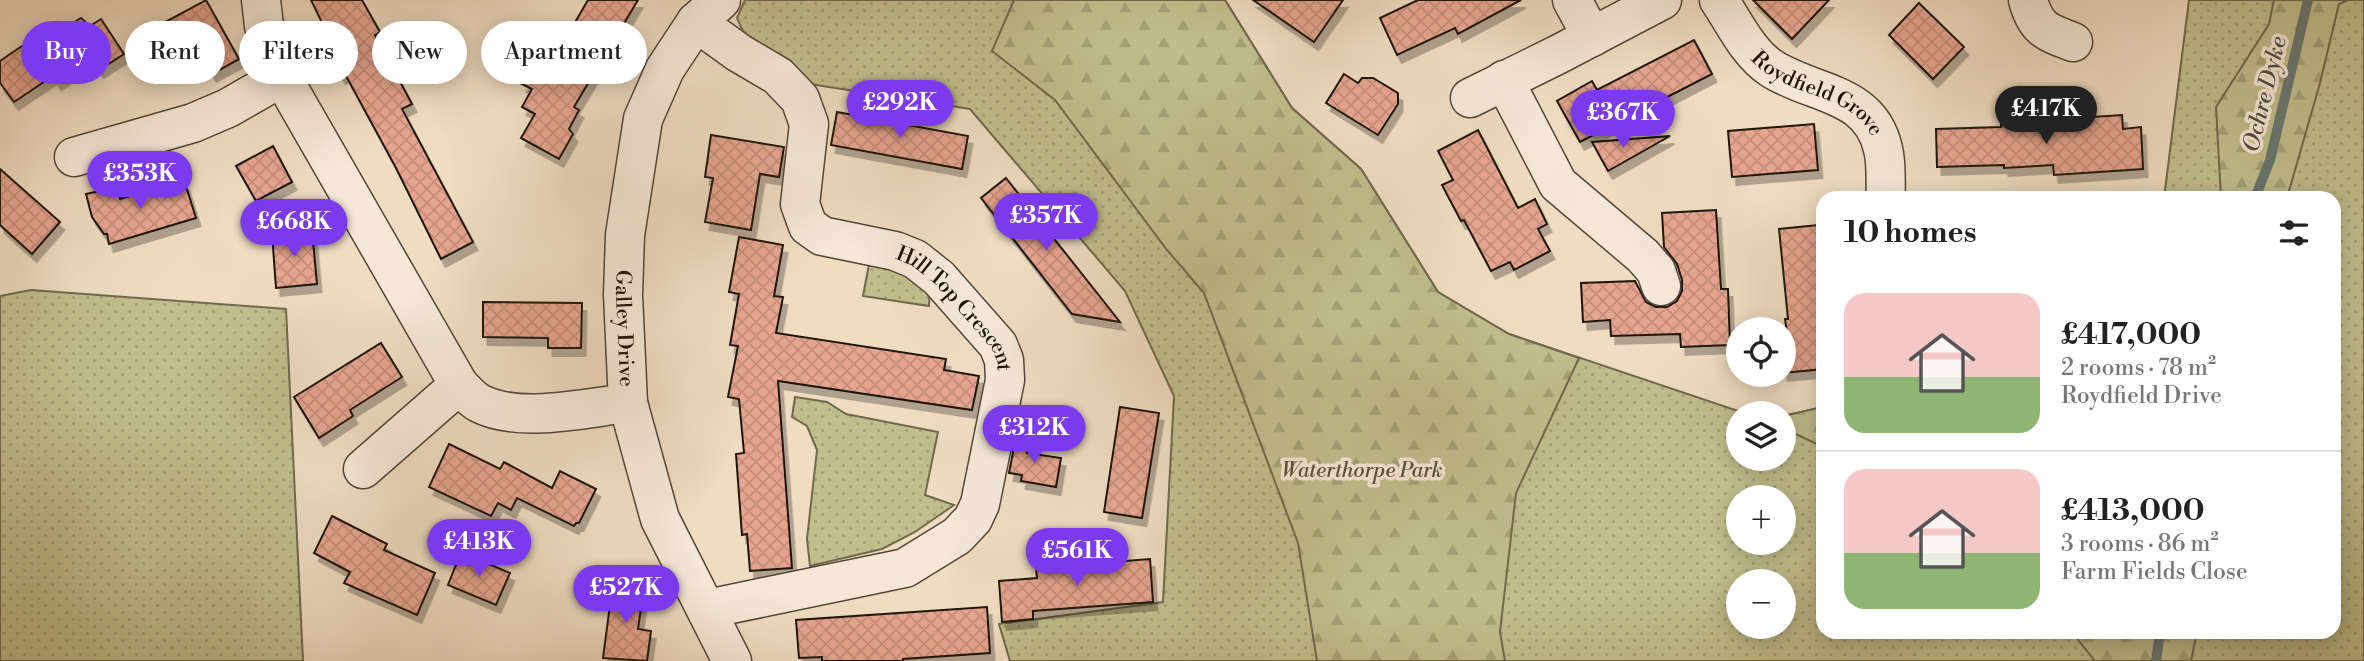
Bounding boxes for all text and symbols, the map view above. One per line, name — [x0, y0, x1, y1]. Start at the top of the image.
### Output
chip: Buy — [21, 21, 111, 84]
chip: Rent — [125, 21, 225, 84]
chip: Filters — [239, 21, 358, 84]
chip: New — [372, 21, 467, 84]
chip: Apartment — [481, 21, 647, 84]
water label: Ochre Dyke — [2237, 33, 2293, 155]
street label: Roydfield Grove — [1745, 46, 1889, 140]
pin: £292K — [851, 80, 949, 140]
pin: £417K — [1997, 86, 2095, 146]
text: £292K — [863, 89, 937, 117]
pin: £367K — [1574, 90, 1672, 150]
text: £417K — [2011, 95, 2081, 123]
text: £367K — [1587, 99, 1659, 127]
pin: £353K — [91, 152, 189, 211]
text: £353K — [103, 160, 177, 188]
pin: £357K — [997, 194, 1095, 253]
pin: £668K — [245, 200, 343, 259]
text: £357K — [1010, 202, 1082, 230]
text: £668K — [256, 208, 332, 236]
text: 10 homes — [1844, 214, 1977, 252]
icon: filters — [2275, 214, 2313, 252]
street label: Hill Top Crescent — [892, 241, 1017, 372]
street label: Galley Drive — [609, 269, 639, 387]
text: £417,000 — [2061, 316, 2201, 354]
map controls — [1726, 317, 1796, 639]
button: locate — [1726, 317, 1796, 387]
icon: home — [1900, 321, 1984, 405]
text: 2 rooms · 78 m² — [2061, 354, 2216, 382]
text: Roydfield Drive — [2061, 382, 2222, 410]
button: layers — [1726, 401, 1796, 471]
pin: £312K — [985, 406, 1083, 465]
text: £312K — [999, 414, 1069, 442]
park label: Waterthorpe Park — [1281, 458, 1443, 484]
button: + — [1726, 485, 1796, 555]
text: £413,000 — [2061, 492, 2205, 530]
icon: home — [1900, 497, 1984, 581]
pin: £413K — [430, 520, 528, 579]
text: £413K — [443, 528, 515, 556]
pin: £561K — [1028, 528, 1126, 588]
text: 3 rooms · 86 m² — [2061, 530, 2218, 558]
text: £561K — [1042, 537, 1112, 565]
text: Farm Fields Close — [2061, 558, 2248, 586]
pin: £527K — [577, 566, 675, 625]
button: − — [1726, 569, 1796, 639]
text: £527K — [589, 574, 663, 602]

